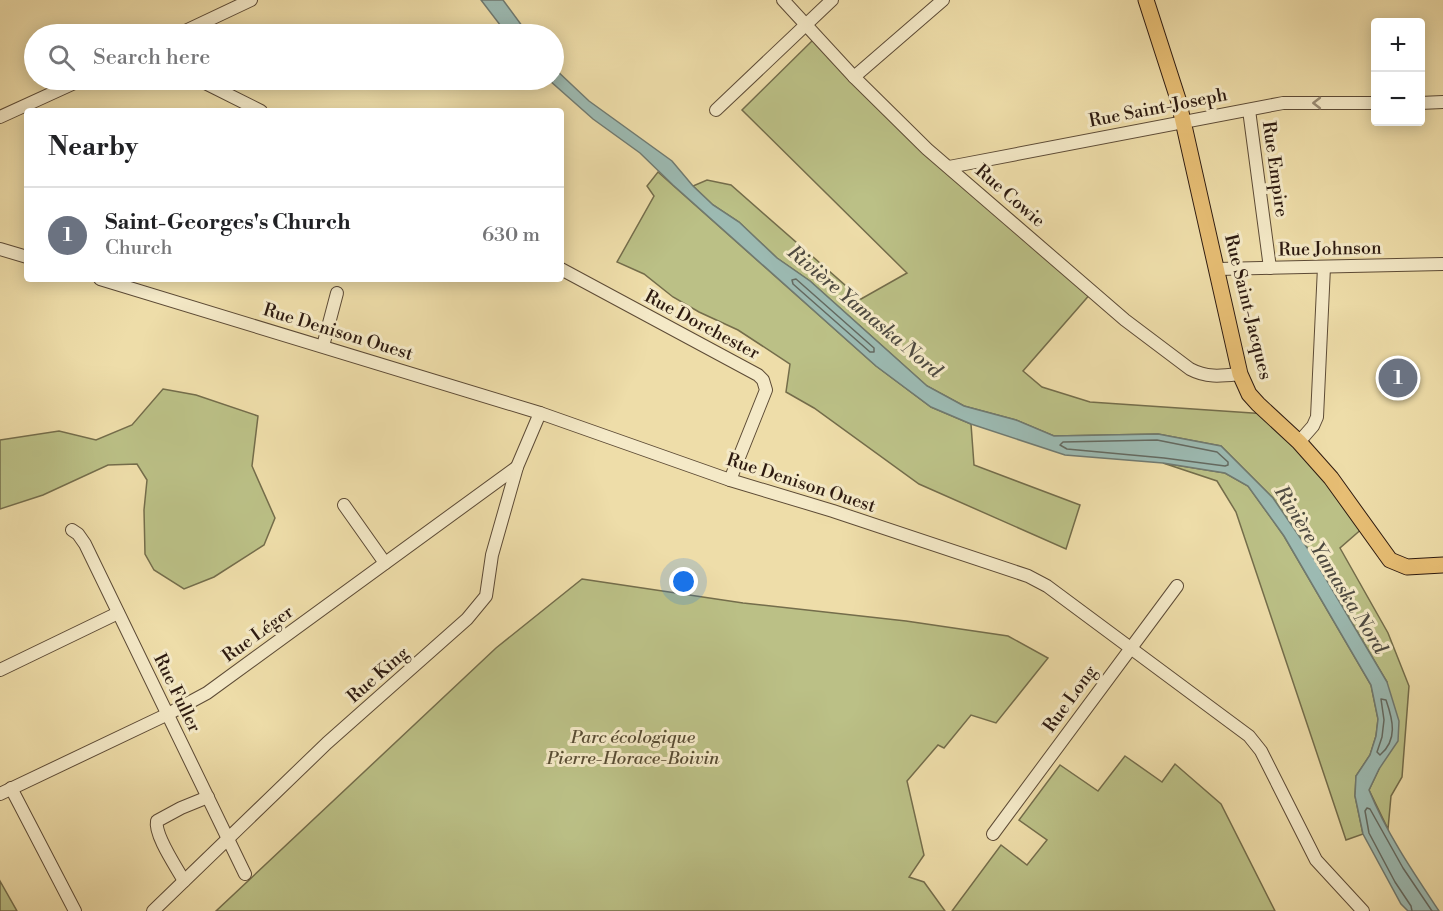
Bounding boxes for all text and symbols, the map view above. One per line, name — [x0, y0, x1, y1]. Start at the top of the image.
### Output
map controls — [1371, 18, 1425, 126]
button: + — [1371, 18, 1425, 72]
search box — [24, 24, 564, 90]
icon: search — [45, 41, 78, 74]
text: Search here — [93, 44, 210, 71]
button: − — [1371, 72, 1425, 126]
street label: Rue Saint-Joseph — [1087, 83, 1229, 133]
one-way arrow — [1313, 97, 1322, 109]
street label: Rue Empire — [1257, 120, 1293, 218]
text: Nearby — [48, 131, 138, 163]
street label: Rue Cowie — [970, 159, 1050, 233]
text: Saint-Georges's Church — [105, 209, 351, 236]
text: 1 — [63, 223, 72, 248]
text: 630 m — [482, 223, 540, 248]
street label: Rue Saint-Jacques — [1219, 232, 1277, 382]
text: Church — [105, 236, 172, 261]
street label: Rue Johnson — [1278, 237, 1382, 261]
water label: Rivière Yamaska Nord — [781, 239, 947, 384]
street label: Rue Dorchester — [641, 285, 764, 365]
street label: Rue Denison Ouest — [260, 298, 416, 366]
pin: 1 — [1378, 356, 1418, 400]
street label: Rue Denison Ouest — [723, 448, 879, 518]
water label: Rivière Yamaska Nord — [1268, 480, 1392, 659]
your location — [669, 567, 698, 596]
street label: Rue Léger — [218, 600, 298, 668]
street label: Rue King — [342, 641, 414, 708]
street label: Rue Fuller — [148, 650, 206, 736]
street label: Rue Long — [1038, 660, 1102, 737]
park label: Parc écologique Pierre-Horace-Boivin — [546, 726, 720, 770]

